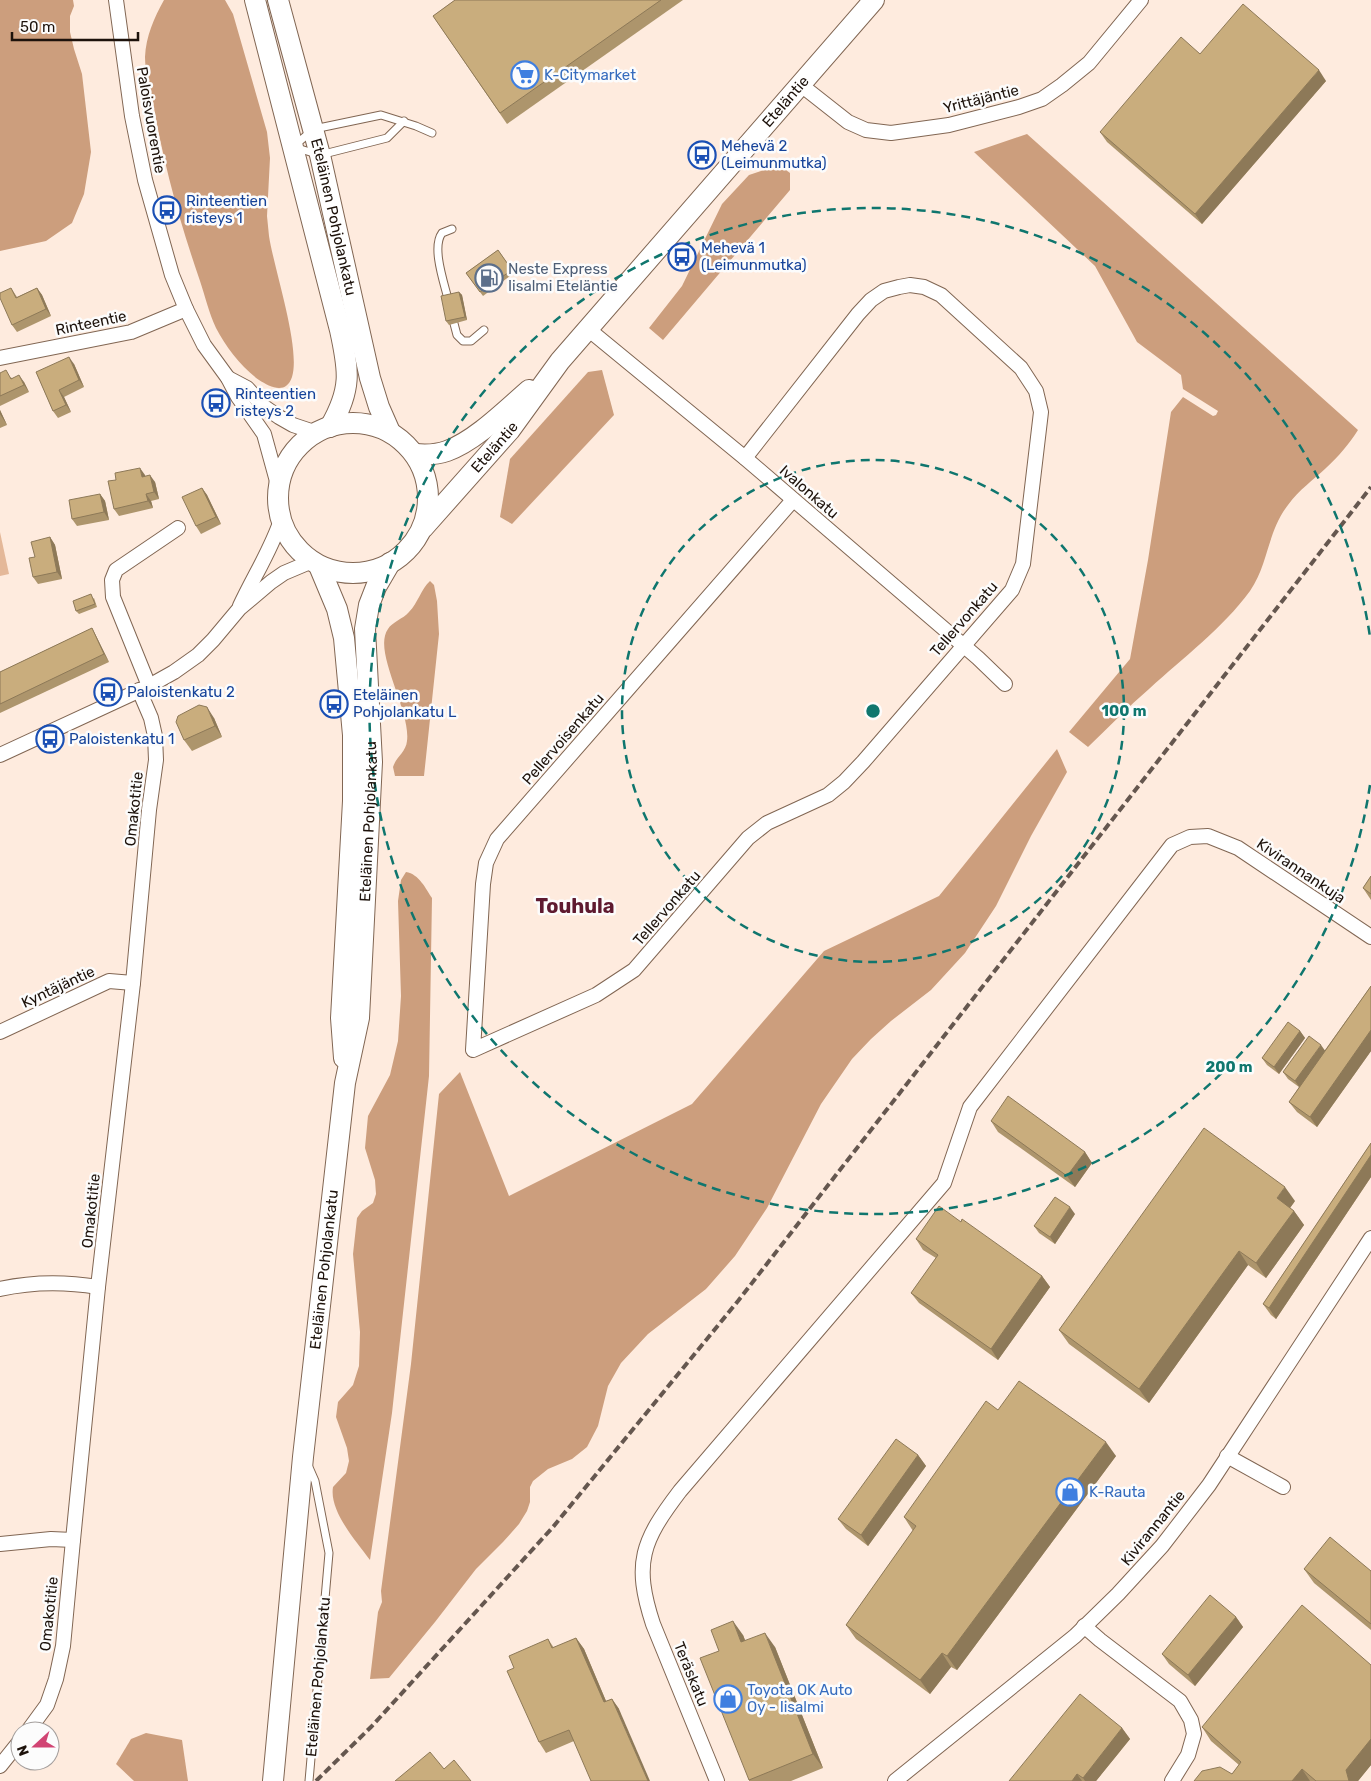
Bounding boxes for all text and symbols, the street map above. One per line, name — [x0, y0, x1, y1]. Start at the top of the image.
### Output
scale bar — [12, 10, 139, 42]
text: 50 m — [20, 18, 55, 36]
supermarket icon: K-Citymarket — [510, 60, 540, 90]
street label: Paloisvuorentie — [133, 65, 169, 175]
place label: K-Citymarket — [544, 66, 636, 84]
street label: Eteläntie — [758, 72, 813, 131]
street label: Yrittäjäntie — [941, 81, 1021, 117]
street label: Eteläinen Pohjolankatu — [307, 136, 360, 297]
place label: Mehevä 2 (Leimunmutka) — [721, 137, 827, 172]
bus stop icon: Mehevä 2 (Leimunmutka) — [687, 140, 717, 170]
place label: Rinteentien risteys 1 — [186, 192, 267, 227]
bus stop icon: Rinteentien risteys 1 — [152, 195, 182, 225]
place label: Mehevä 1 (Leimunmutka) — [701, 239, 807, 274]
bus stop icon: Mehevä 1 (Leimunmutka) — [667, 242, 697, 272]
place label: Neste Express Iisalmi Eteläntie — [508, 260, 618, 295]
fuel station icon: Neste Express Iisalmi Eteläntie — [474, 263, 504, 293]
street label: Rinteentie — [54, 307, 128, 339]
place label: Rinteentien risteys 2 — [235, 385, 316, 420]
bus stop icon: Rinteentien risteys 2 — [201, 388, 231, 418]
street label: Eteläntie — [467, 418, 522, 476]
street label: Ivalonkatu — [776, 461, 842, 523]
street label: Tellervonkatu — [927, 578, 1001, 660]
bus stop icon: Paloistenkatu 2 — [93, 677, 123, 707]
place label: Paloistenkatu 2 — [127, 683, 235, 701]
place label: Eteläinen Pohjolankatu L — [353, 686, 457, 721]
bus stop icon: Eteläinen Pohjolankatu L — [319, 689, 349, 719]
street label: Pellervoisenkatu — [518, 690, 608, 788]
centre of rings — [864, 702, 882, 720]
text: 100 m — [1102, 702, 1146, 720]
bus stop icon: Paloistenkatu 1 — [35, 724, 65, 754]
place label: Paloistenkatu 1 — [69, 730, 174, 748]
street label: Eteläinen Pohjolankatu — [356, 741, 381, 902]
street label: Omakotitie — [121, 771, 147, 847]
street label: Kivirannankuja — [1253, 835, 1349, 907]
street label: Tellervonkatu — [630, 867, 704, 949]
district label: Touhula — [535, 894, 615, 918]
street label: Kyntäjäntie — [18, 962, 98, 1012]
text: 200 m — [1205, 1058, 1253, 1076]
street label: Omakotitie — [78, 1173, 104, 1249]
street label: Eteläinen Pohjolankatu — [306, 1189, 342, 1350]
shop icon: K-Rauta — [1055, 1477, 1085, 1507]
place label: K-Rauta — [1089, 1483, 1146, 1501]
street label: Kivirannantie — [1117, 1487, 1189, 1569]
street label: Omakotitie — [36, 1576, 62, 1652]
street label: Eteläinen Pohjolankatu — [302, 1596, 334, 1758]
street label: Teräskatu — [670, 1639, 712, 1709]
place label: Toyota OK Auto Oy - Iisalmi — [747, 1681, 853, 1716]
shop icon: Toyota OK Auto Oy - Iisalmi — [713, 1684, 743, 1714]
north arrow — [10, 1721, 60, 1771]
text: N — [14, 1743, 33, 1758]

